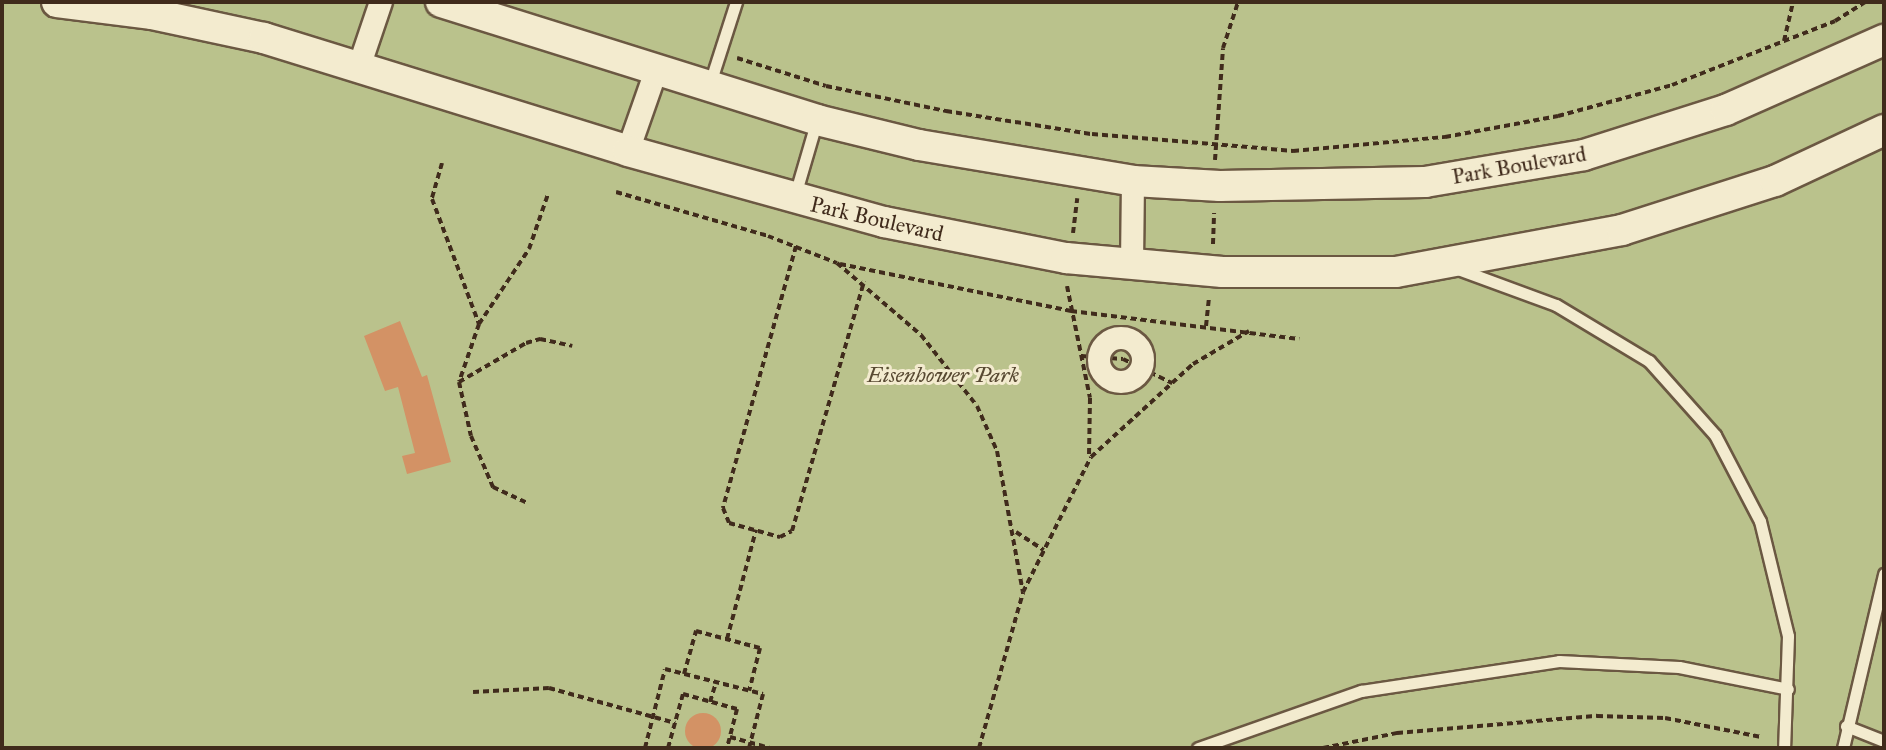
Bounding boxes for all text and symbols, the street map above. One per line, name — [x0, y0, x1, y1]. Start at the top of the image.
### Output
street label: Park Boulevard — [1450, 140, 1588, 190]
street label: Park Boulevard — [808, 191, 946, 247]
park label: Eisenhower Park — [867, 362, 1019, 388]

